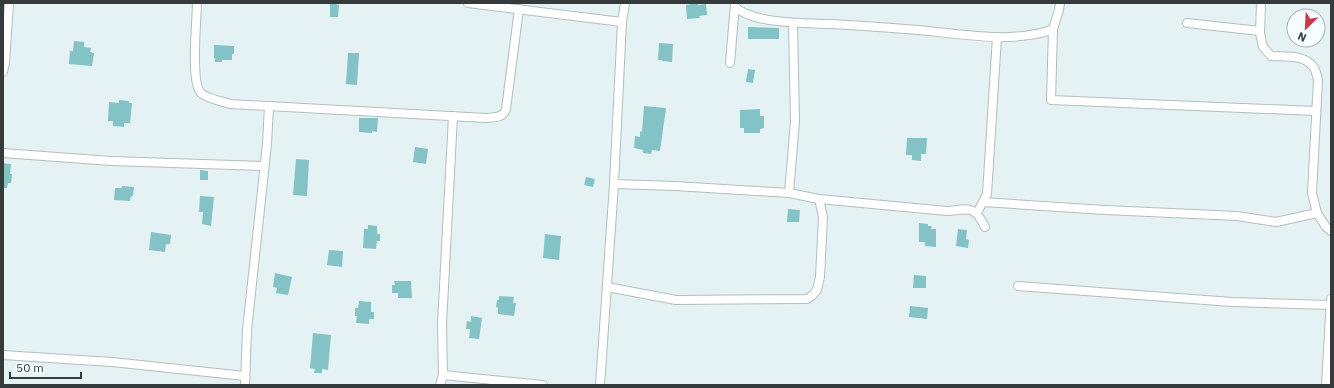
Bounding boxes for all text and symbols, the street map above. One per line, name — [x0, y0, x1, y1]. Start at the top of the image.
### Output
north arrow — [1286, 8, 1326, 48]
text: N — [1295, 29, 1308, 45]
scale bar — [10, 354, 81, 380]
text: 50 m — [16, 360, 44, 375]

